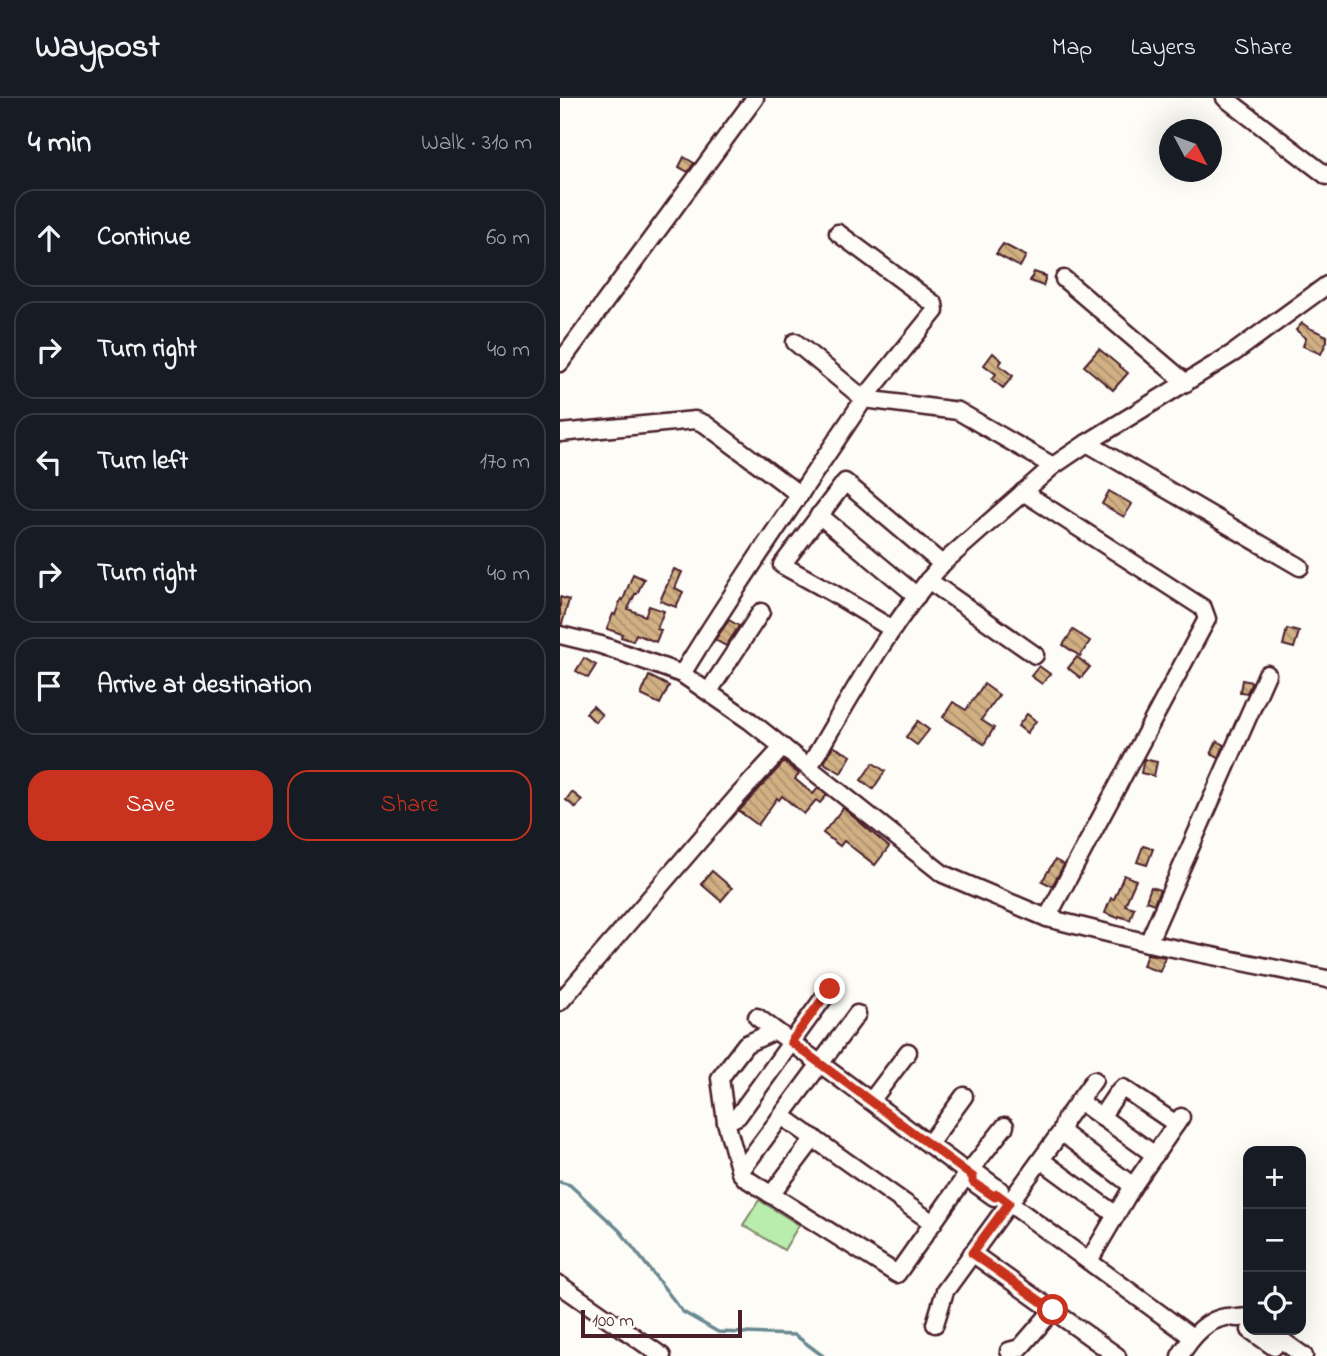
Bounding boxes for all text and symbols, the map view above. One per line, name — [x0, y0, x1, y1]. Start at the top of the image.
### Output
text: Waypost — [35, 24, 160, 72]
text: Map — [1052, 31, 1092, 66]
text: Layers — [1130, 31, 1196, 66]
text: Share — [1234, 31, 1292, 66]
north arrow — [1159, 119, 1222, 182]
text: 4 min — [28, 122, 91, 166]
text: Walk · 310 m — [421, 127, 532, 160]
icon: ahead — [30, 219, 68, 257]
text: Continue — [97, 219, 190, 257]
text: 60 m — [486, 222, 530, 255]
icon: right — [30, 331, 68, 369]
text: Turn right — [97, 331, 197, 369]
text: 40 m — [487, 334, 530, 367]
icon: left — [30, 443, 68, 481]
text: Turn left — [97, 443, 188, 481]
text: 170 m — [480, 446, 530, 479]
icon: right — [30, 555, 68, 593]
text: Turn right — [97, 555, 197, 593]
text: 40 m — [487, 558, 530, 591]
icon: arrive — [30, 667, 68, 705]
text: Arrive at destination — [97, 667, 312, 705]
button: Save — [28, 770, 273, 841]
button: Share — [287, 770, 532, 841]
route end — [814, 973, 845, 1004]
map controls — [1243, 1146, 1306, 1335]
button: + — [1243, 1146, 1306, 1209]
button: − — [1243, 1209, 1306, 1272]
button: locate — [1243, 1272, 1306, 1335]
route start — [1037, 1294, 1068, 1325]
scale bar — [581, 1307, 742, 1339]
text: 100 m — [592, 1308, 634, 1335]

